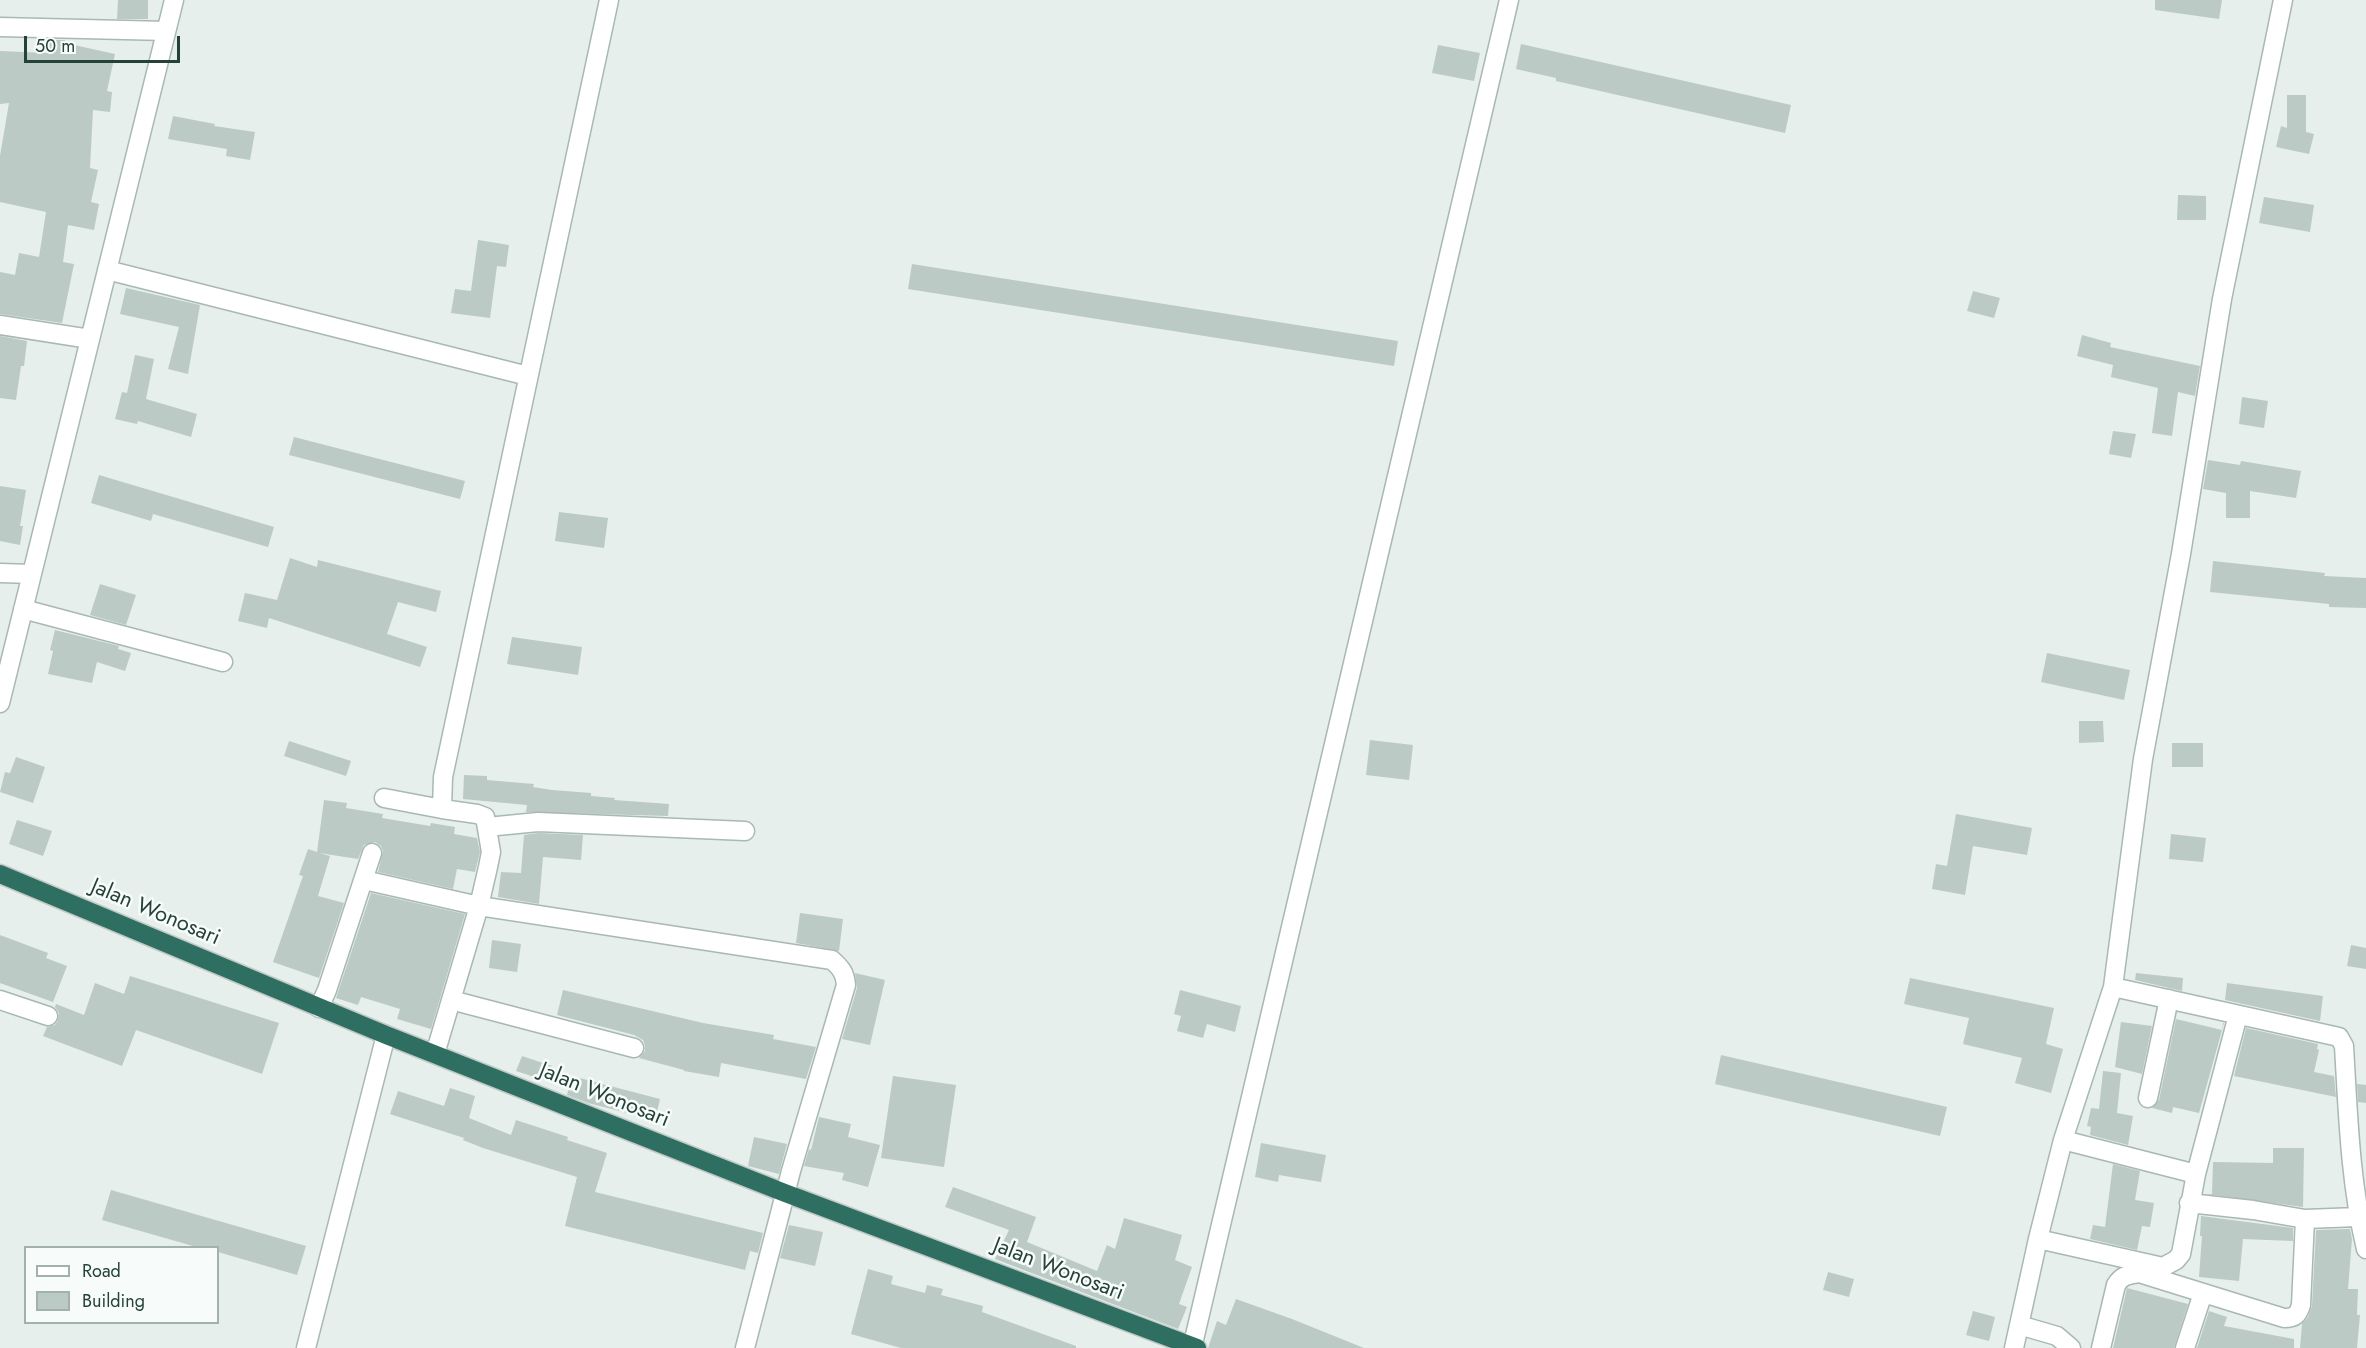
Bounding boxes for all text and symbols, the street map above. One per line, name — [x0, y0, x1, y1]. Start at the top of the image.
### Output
scale bar — [27, 24, 183, 62]
text: 50 m — [35, 33, 75, 59]
street label: Jalan Wonosari — [86, 874, 224, 952]
street label: Jalan Wonosari — [535, 1058, 673, 1134]
street label: Jalan Wonosari — [989, 1233, 1127, 1307]
legend — [24, 1246, 219, 1324]
text: Road — [82, 1258, 121, 1284]
text: Building — [82, 1288, 145, 1314]

